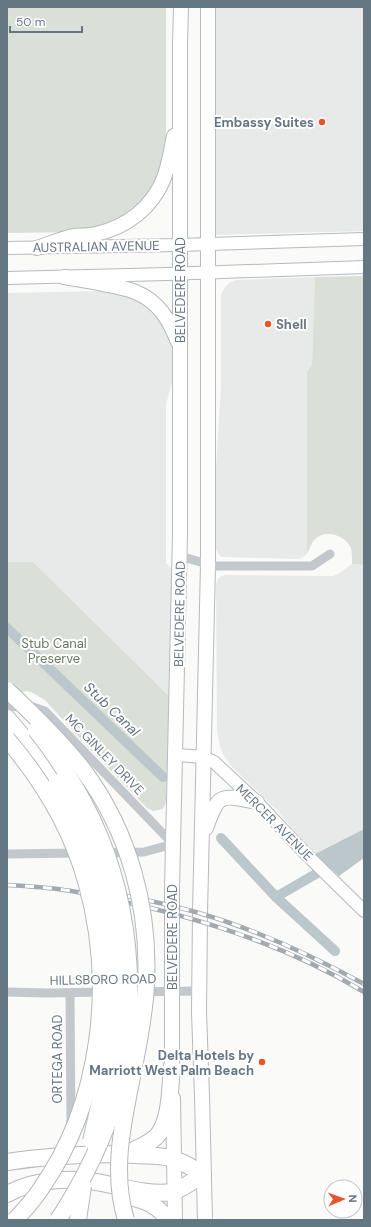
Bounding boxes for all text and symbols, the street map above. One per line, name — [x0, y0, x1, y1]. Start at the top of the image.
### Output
scale bar — [10, 8, 82, 34]
text: 50 m — [16, 14, 45, 30]
place label: Embassy Suites — [214, 114, 314, 131]
marker: Embassy Suites — [317, 117, 327, 127]
street label: AUSTRALIAN AVENUE — [32, 237, 160, 256]
street label: BELVEDERE ROAD — [172, 237, 189, 343]
place label: Shell — [276, 316, 307, 333]
marker: Shell — [263, 319, 273, 329]
street label: BELVEDERE ROAD — [170, 561, 189, 667]
park label: Stub Canal Preserve — [21, 635, 87, 667]
water label: Stub Canal — [80, 678, 144, 741]
street label: MC GINLEY DRIVE — [62, 710, 148, 799]
street label: MERCER AVENUE — [233, 780, 317, 864]
street label: BELVEDERE ROAD — [164, 884, 181, 990]
street label: HILLSBORO ROAD — [50, 970, 157, 989]
street label: ORTEGA ROAD — [49, 1014, 66, 1104]
place label: Delta Hotels by Marriott West Palm Beach — [89, 1047, 254, 1079]
marker: Delta Hotels by Marriott West Palm Beach — [257, 1057, 267, 1067]
north arrow — [323, 1179, 363, 1219]
text: N — [346, 1194, 360, 1203]

